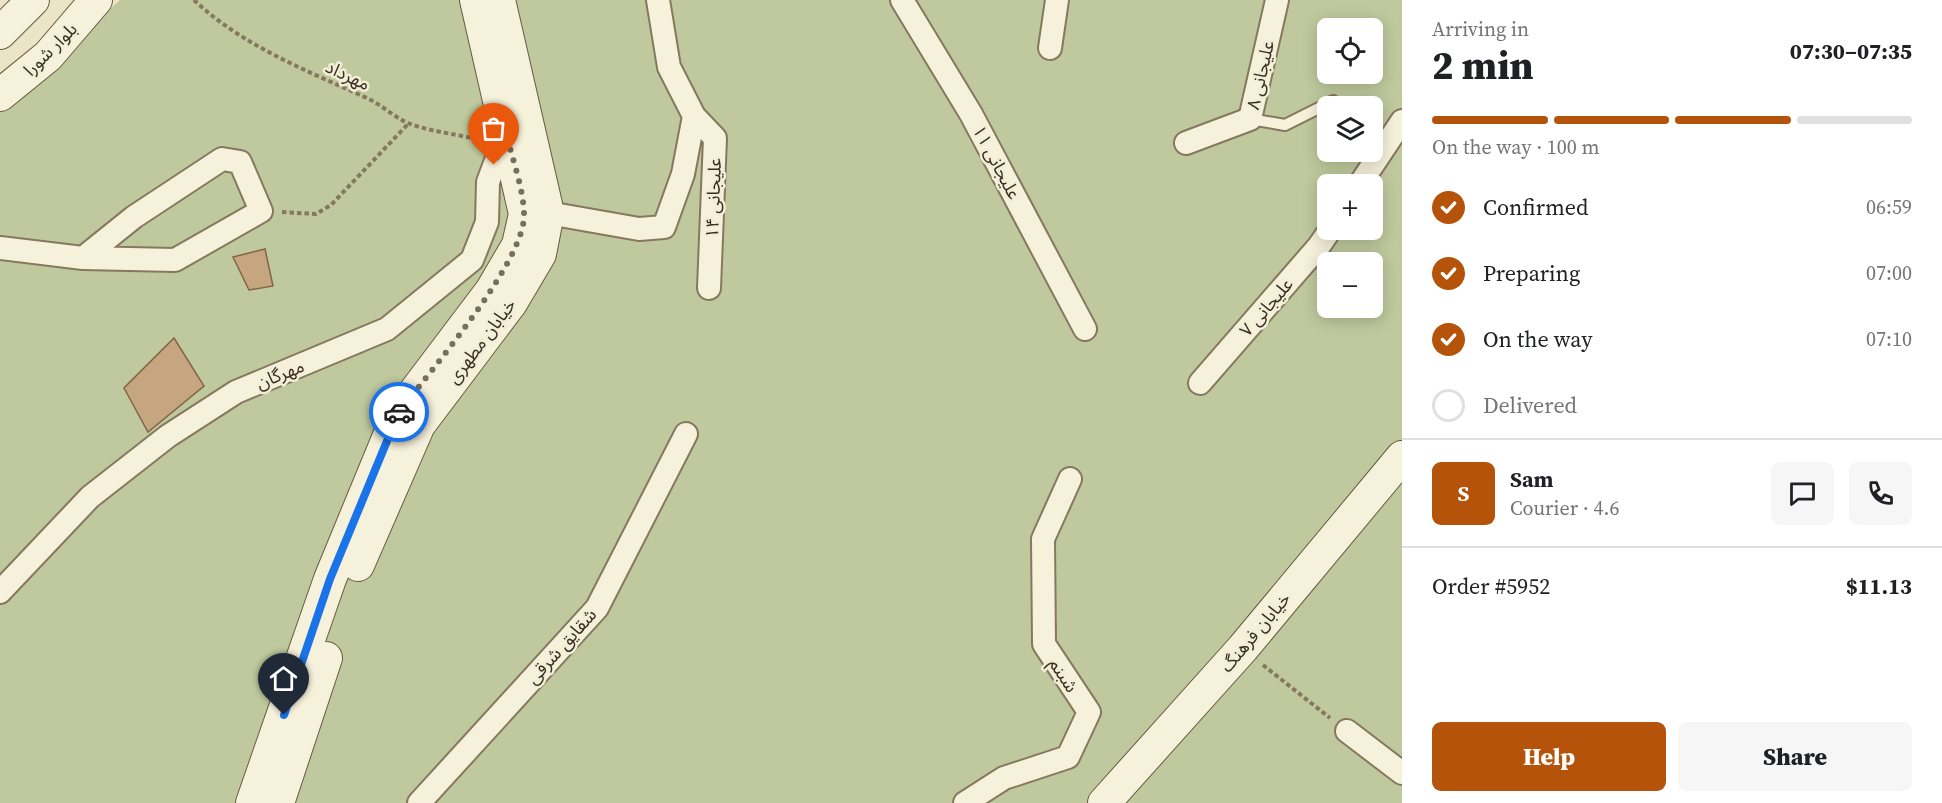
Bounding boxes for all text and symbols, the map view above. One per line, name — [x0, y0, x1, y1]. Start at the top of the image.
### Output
text: Arriving in — [1432, 15, 1529, 43]
street label: بلوار شورا — [18, 17, 82, 81]
map controls — [1317, 18, 1383, 318]
button: locate — [1317, 18, 1383, 84]
text: 07:30–07:35 — [1790, 36, 1912, 66]
street label: علیجانی ۸ — [1240, 38, 1280, 112]
text: 2 min — [1432, 39, 1534, 92]
street label: مهرداد — [322, 54, 374, 96]
button: layers — [1317, 96, 1383, 162]
pin — [468, 103, 519, 165]
icon: bag — [477, 112, 510, 145]
street label: علیجانی ۱۱ — [967, 120, 1027, 204]
text: On the way · 100 m — [1432, 133, 1599, 161]
street label: علیجانی ۱۴ — [699, 157, 727, 239]
button: + — [1317, 174, 1383, 240]
icon: check — [1432, 191, 1465, 224]
text: Confirmed — [1483, 192, 1588, 222]
text: 06:59 — [1866, 193, 1912, 221]
button: − — [1317, 252, 1383, 318]
icon: check — [1432, 257, 1465, 290]
text: Preparing — [1483, 258, 1580, 288]
text: 07:00 — [1866, 259, 1912, 287]
street label: علیجانی ۷ — [1233, 272, 1299, 342]
street label: خیابان مطهری — [441, 293, 521, 389]
icon: check — [1432, 323, 1465, 356]
text: On the way — [1483, 324, 1592, 354]
text: 07:10 — [1866, 325, 1912, 353]
street label: مهرگان — [252, 353, 308, 395]
courier — [369, 382, 429, 442]
text: Delivered — [1483, 390, 1577, 420]
icon: car — [383, 396, 416, 429]
button: chat — [1771, 462, 1834, 525]
button: phone — [1849, 462, 1912, 525]
text: Sam — [1510, 464, 1554, 494]
text: S — [1458, 478, 1469, 508]
text: Courier · 4.6 — [1510, 494, 1619, 522]
text: Order #5952 — [1432, 571, 1550, 601]
text: $11.13 — [1846, 571, 1912, 601]
street label: خیابان فرهنگ — [1214, 587, 1296, 677]
street label: شقایق شرقی — [520, 603, 602, 689]
pin — [258, 653, 309, 715]
street label: شبنم — [1043, 653, 1084, 698]
icon: home — [267, 662, 300, 695]
button: Help — [1432, 722, 1666, 791]
button: Share — [1678, 722, 1912, 791]

